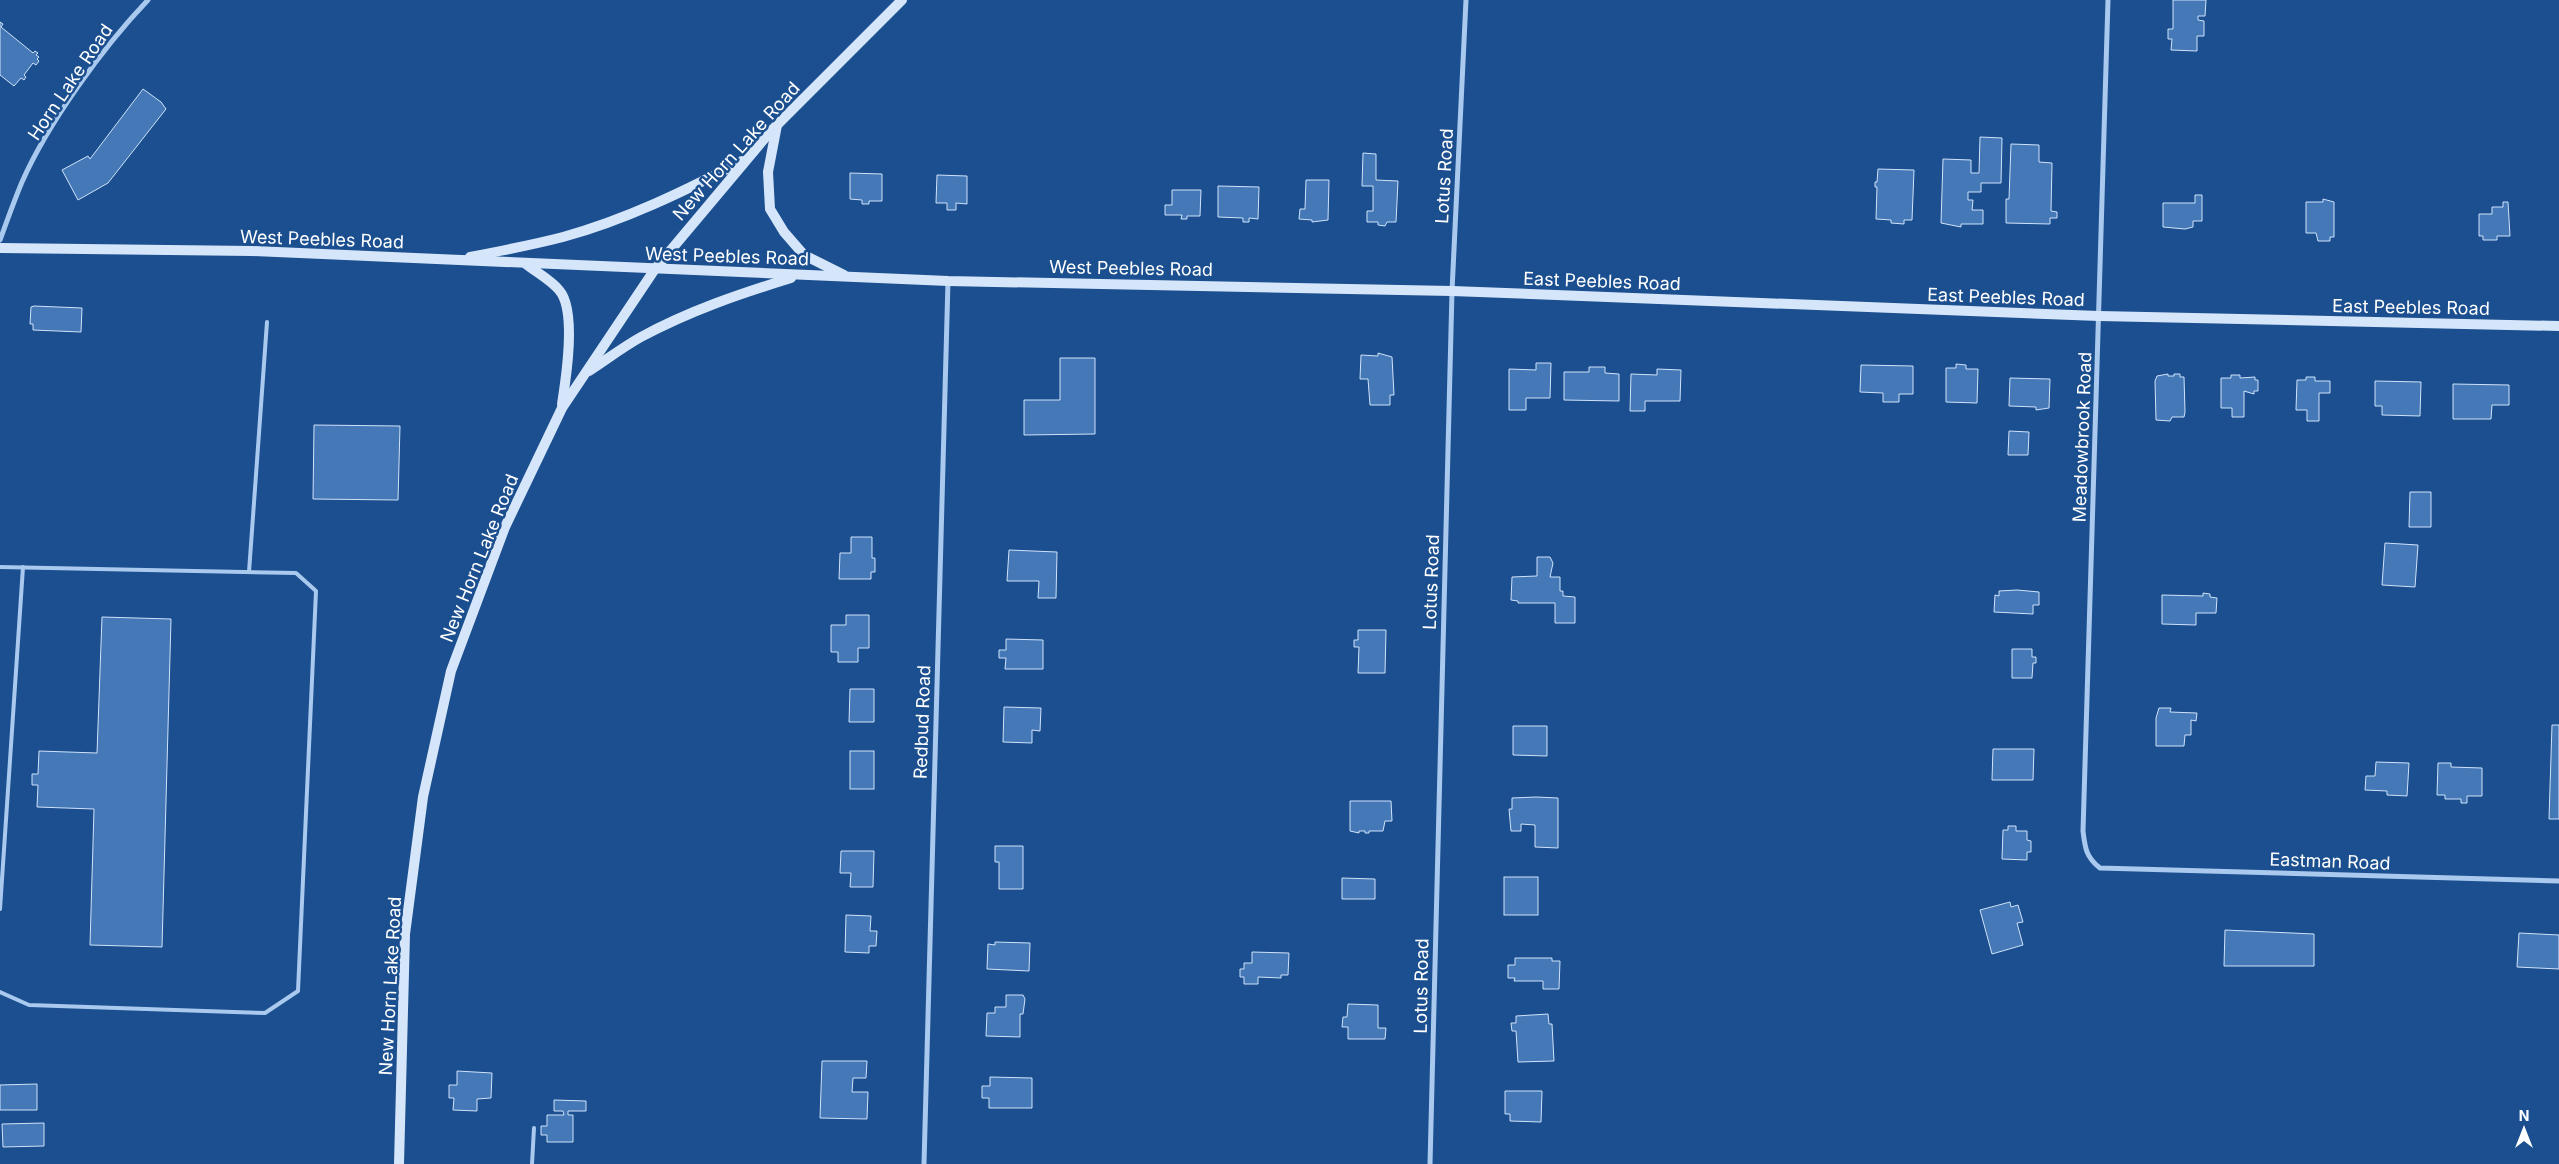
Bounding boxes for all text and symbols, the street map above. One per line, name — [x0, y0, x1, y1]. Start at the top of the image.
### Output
street label: Horn Lake Road — [23, 20, 117, 144]
street label: New Horn Lake Road — [668, 77, 804, 225]
street label: Lotus Road — [1431, 128, 1457, 224]
street label: West Peebles Road — [240, 226, 404, 252]
street label: West Peebles Road — [645, 243, 809, 269]
street label: West Peebles Road — [1049, 256, 1213, 280]
street label: East Peebles Road — [1523, 268, 1681, 294]
street label: East Peebles Road — [1927, 284, 2085, 310]
street label: East Peebles Road — [2332, 295, 2490, 319]
street label: Meadowbrook Road — [2069, 351, 2095, 523]
street label: New Horn Lake Road — [436, 471, 522, 645]
street label: Lotus Road — [1419, 534, 1443, 630]
street label: Redbud Road — [910, 665, 934, 779]
street label: Eastman Road — [2269, 848, 2391, 874]
street label: New Horn Lake Road — [375, 896, 405, 1076]
street label: Lotus Road — [1410, 938, 1432, 1034]
north arrow — [2499, 1104, 2549, 1154]
text: N — [2519, 1107, 2529, 1124]

